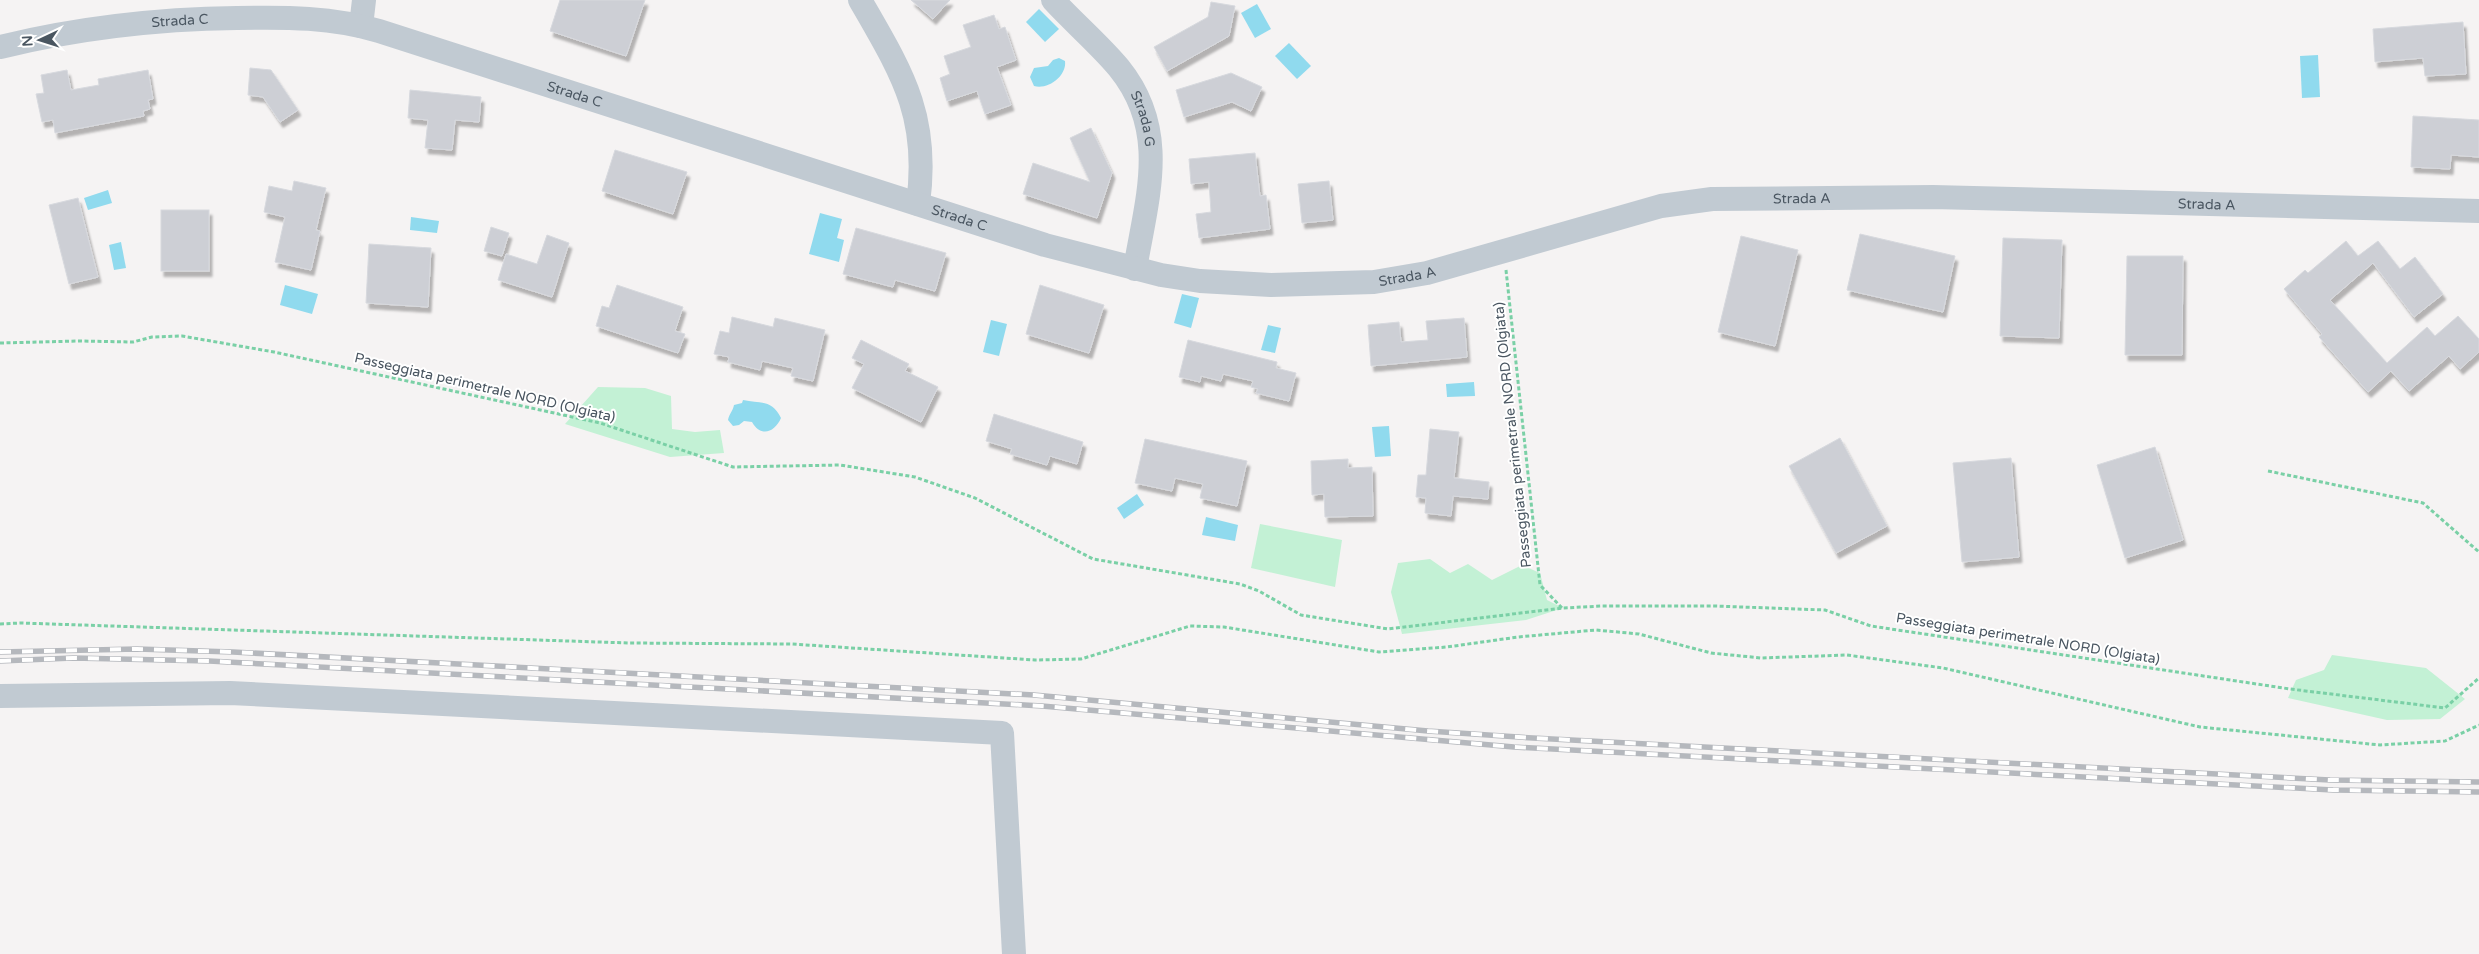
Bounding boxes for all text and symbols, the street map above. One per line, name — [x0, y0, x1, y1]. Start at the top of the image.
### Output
street label: Strada C — [151, 11, 209, 31]
north arrow — [15, 15, 65, 65]
text: N — [19, 35, 36, 47]
street label: Strada C — [545, 78, 605, 111]
street label: Strada G — [1127, 88, 1158, 148]
street label: Strada A — [1773, 190, 1831, 207]
street label: Strada A — [2178, 195, 2236, 214]
street label: Strada C — [929, 201, 989, 235]
street label: Strada A — [1377, 263, 1438, 290]
street label: Passeggiata perimetrale NORD (Olgiata) — [1490, 301, 1535, 569]
street label: Passeggiata perimetrale NORD (Olgiata) — [353, 349, 617, 426]
street label: Passeggiata perimetrale NORD (Olgiata) — [1895, 609, 2161, 668]

